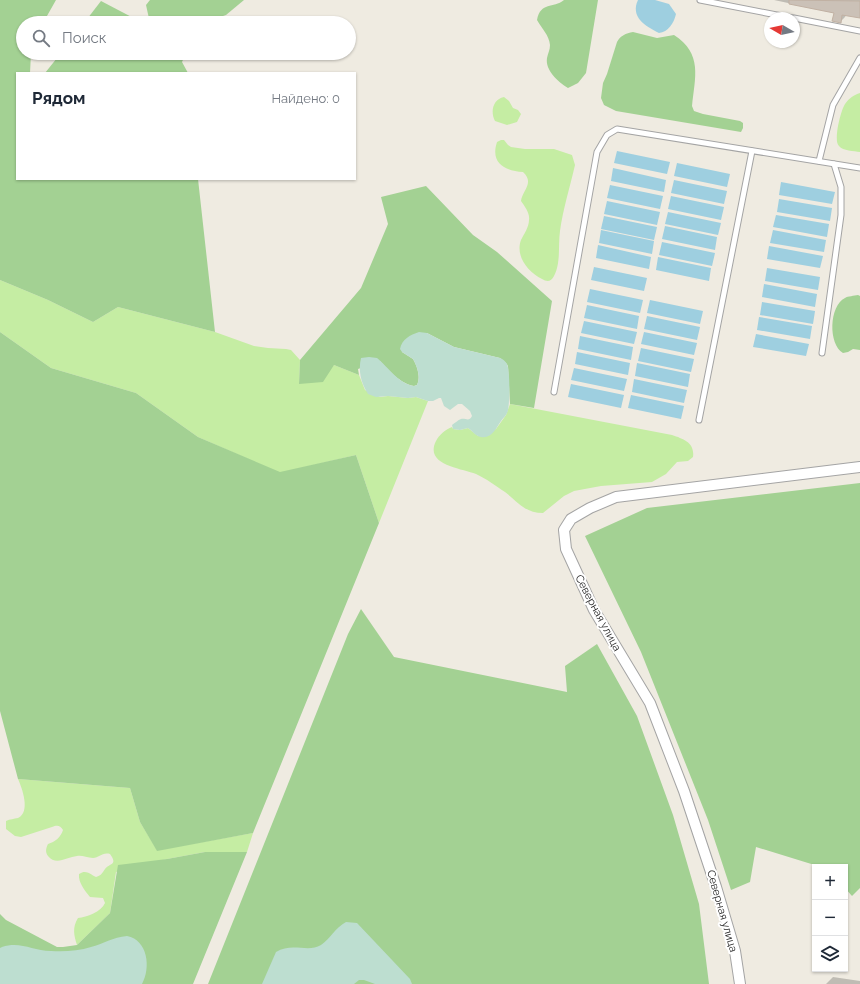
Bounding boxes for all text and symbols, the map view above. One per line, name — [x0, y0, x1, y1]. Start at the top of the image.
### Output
north arrow — [764, 12, 800, 48]
search box — [16, 16, 356, 60]
icon: search — [30, 27, 52, 49]
text: Поиск — [62, 29, 107, 47]
text: Рядом — [32, 88, 85, 108]
text: Найдено: 0 — [271, 91, 340, 106]
street label: Северная улица — [572, 572, 624, 654]
map controls — [812, 864, 848, 972]
button: + — [812, 864, 848, 900]
street label: Северная улица — [704, 868, 740, 954]
button: − — [812, 900, 848, 936]
button: layers — [812, 936, 848, 972]

